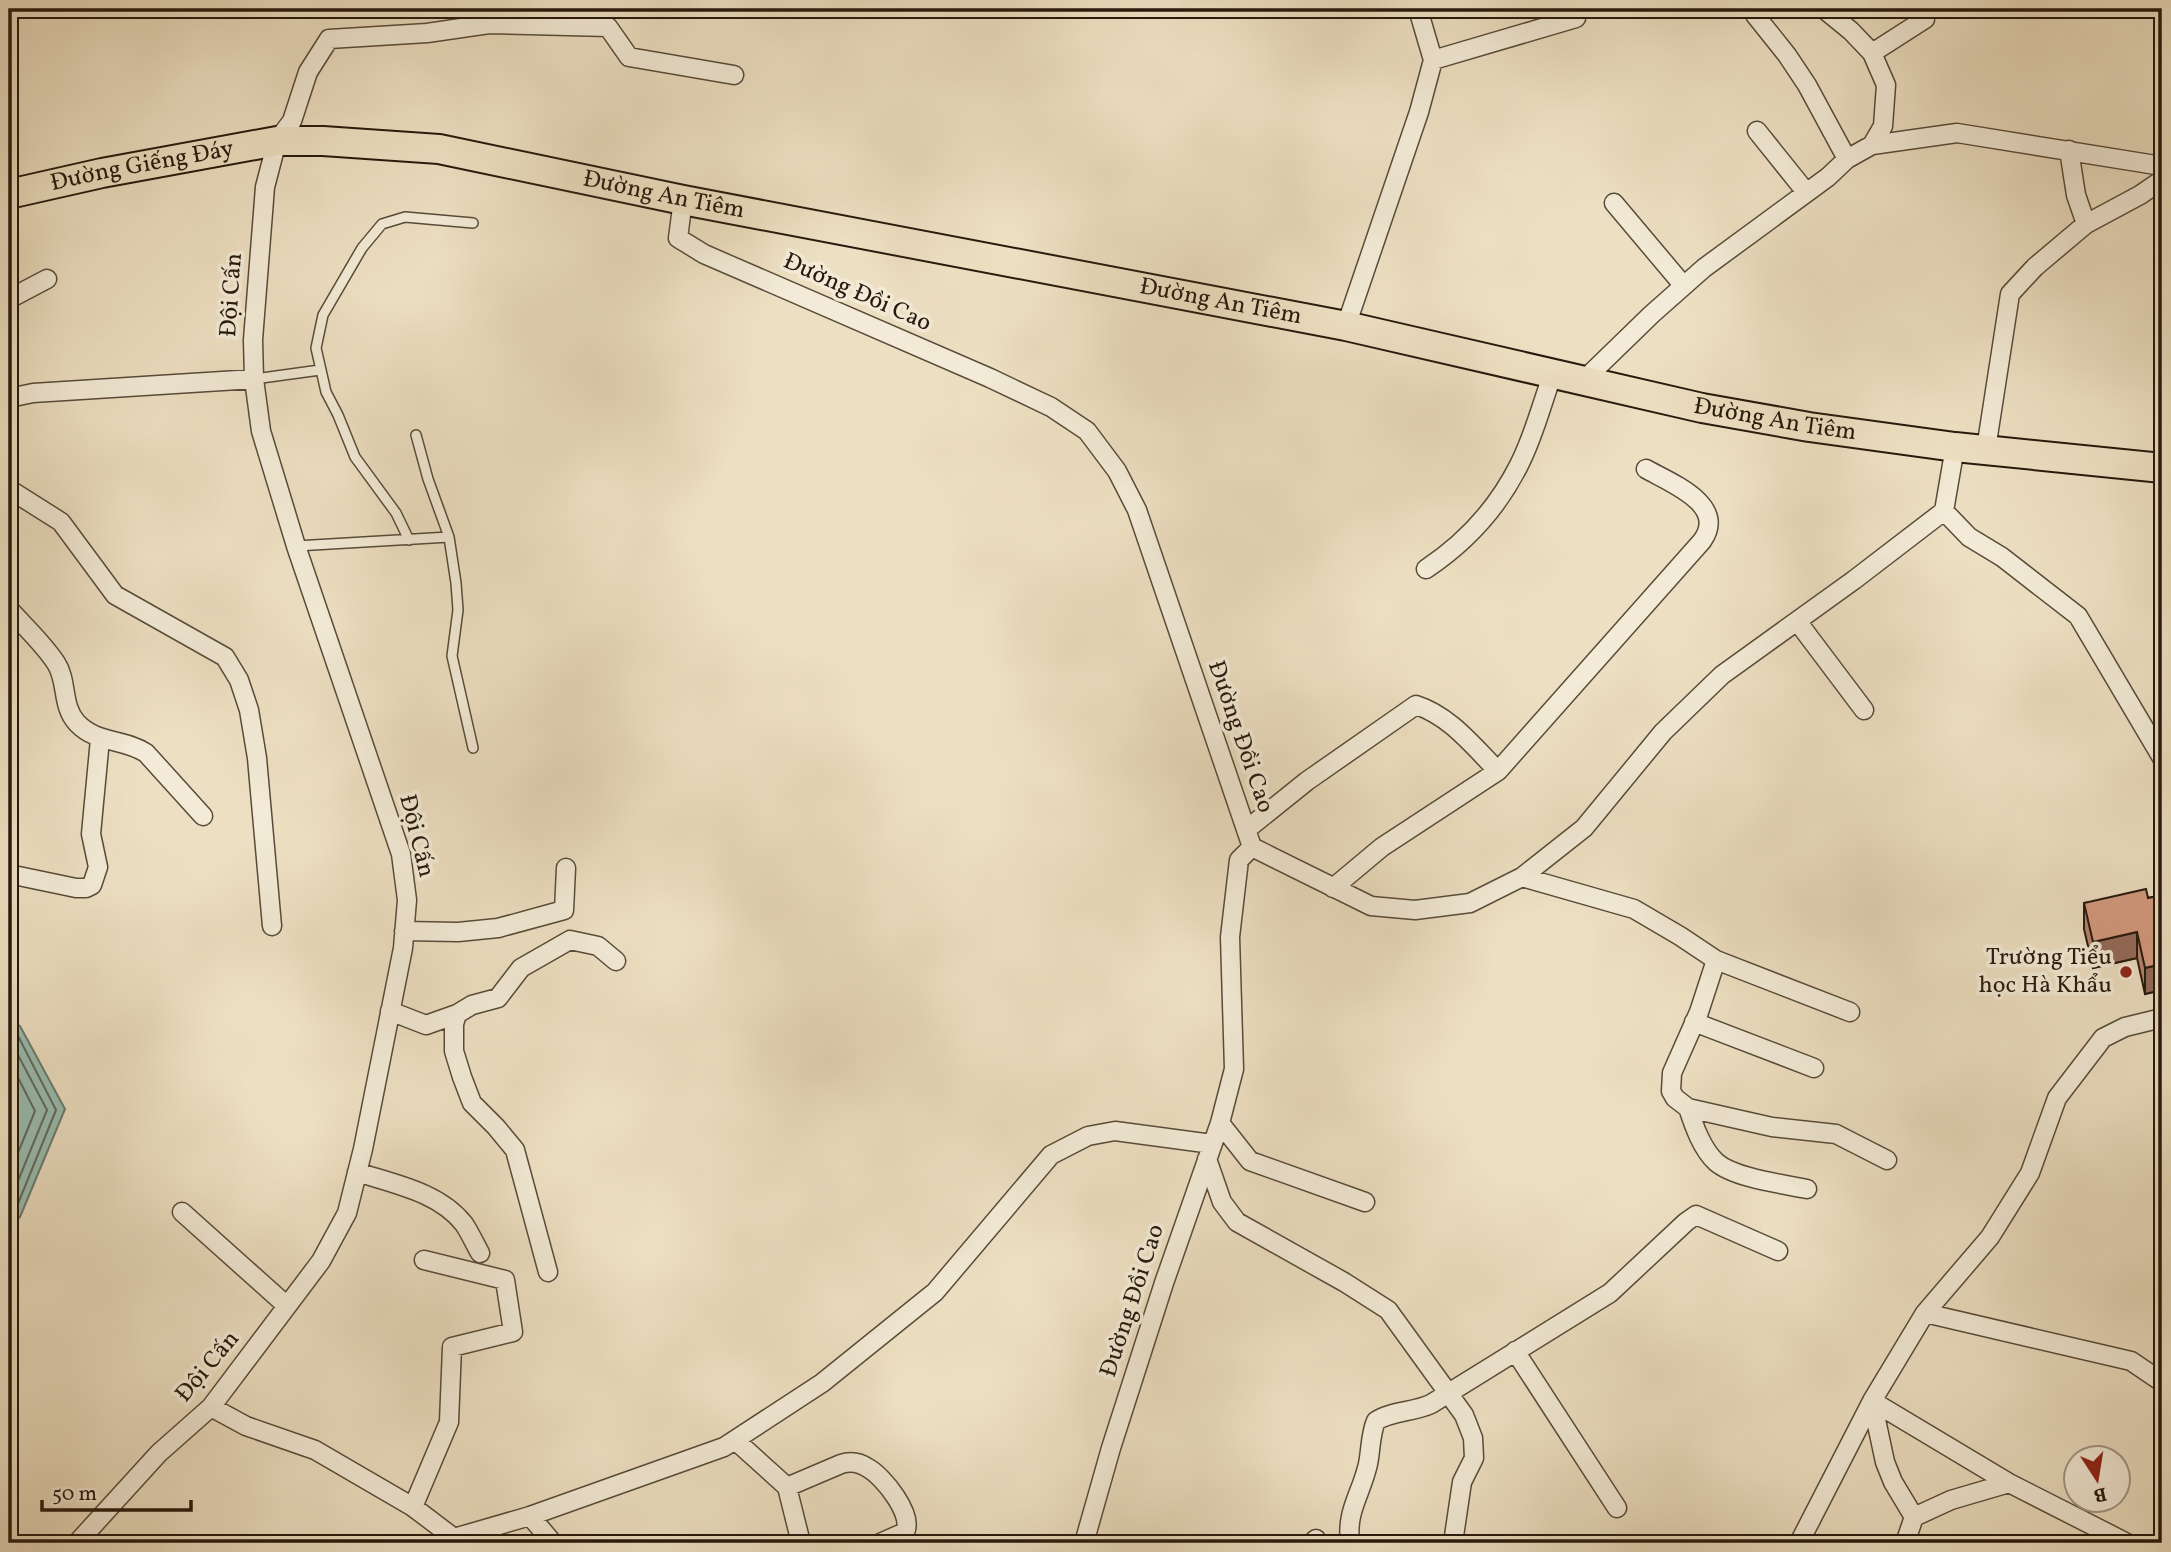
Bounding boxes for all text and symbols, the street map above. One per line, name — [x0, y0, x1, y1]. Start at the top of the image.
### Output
street label: Đường Giếng Đáy — [47, 132, 236, 201]
street label: Đường An Tiêm — [580, 162, 748, 228]
street label: Đường Đồi Cao — [777, 245, 937, 341]
street label: Đội Cấn — [212, 252, 252, 338]
street label: Đường An Tiêm — [1137, 270, 1305, 334]
street label: Đường An Tiêm — [1691, 390, 1858, 450]
street label: Đường Đồi Cao — [1198, 656, 1282, 818]
street label: Đội Cấn — [389, 791, 443, 881]
place label: Trường Tiểu học Hà Khẩu — [1979, 941, 2112, 1003]
marker: Trường Tiểu học Hà Khẩu — [2118, 964, 2134, 980]
street label: Đường Đồi Cao — [1092, 1220, 1174, 1382]
street label: Đội Cấn — [168, 1324, 248, 1410]
north arrow — [2062, 1444, 2132, 1514]
scale bar — [42, 1468, 191, 1512]
text: 50 m — [52, 1480, 97, 1509]
text: B — [2091, 1480, 2109, 1508]

